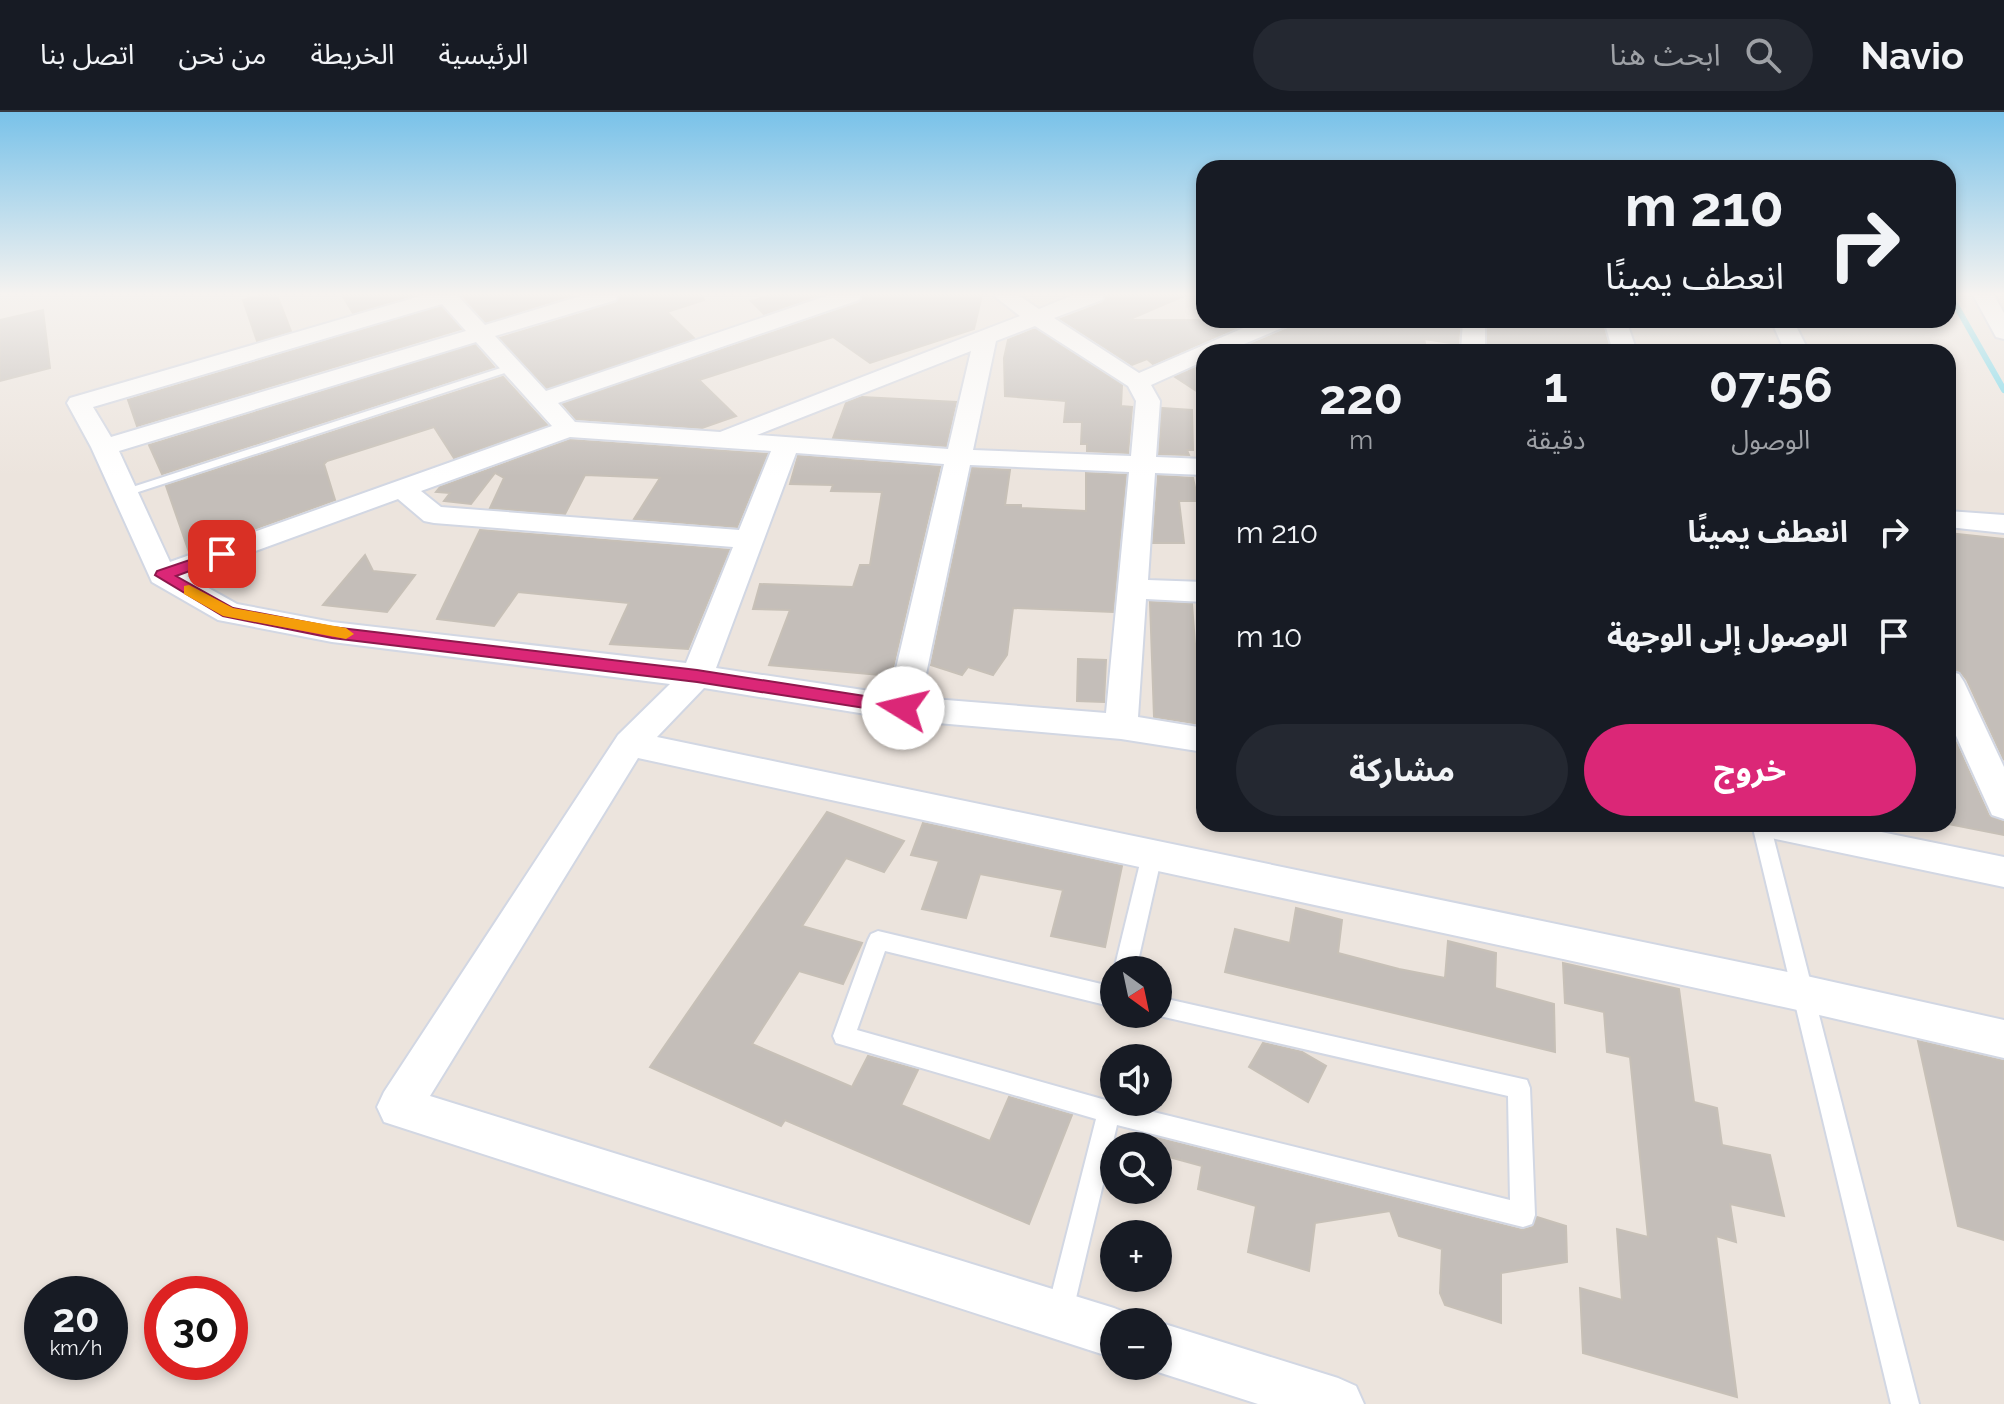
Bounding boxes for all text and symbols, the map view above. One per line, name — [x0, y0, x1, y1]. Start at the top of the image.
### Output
search box — [1253, 19, 1813, 91]
icon: search — [1741, 33, 1785, 77]
text: Navio — [1861, 33, 1964, 78]
text: ابحث هنا — [1610, 37, 1721, 72]
text: اتصل بنا — [40, 38, 134, 71]
text: من نحن — [178, 38, 267, 71]
text: الخريطة — [311, 38, 394, 71]
text: الرئيسية — [438, 38, 529, 71]
text: 210 m — [1625, 173, 1784, 239]
icon: right — [1812, 192, 1916, 296]
text: انعطف يمينًا — [1605, 255, 1784, 297]
text: 1 — [1544, 357, 1568, 413]
text: 07:56 — [1709, 357, 1833, 413]
text: 220 — [1319, 369, 1403, 425]
text: m — [1349, 425, 1373, 455]
text: دقيقة — [1526, 425, 1585, 455]
text: الوصول — [1731, 425, 1810, 455]
icon: right — [1872, 510, 1916, 554]
text: انعطف يمينًا — [1687, 514, 1848, 549]
text: 210 m — [1236, 515, 1318, 550]
pin — [188, 520, 256, 588]
icon: arrive — [200, 532, 244, 576]
icon: arrive — [1872, 614, 1916, 658]
text: الوصول إلى الوجهة — [1607, 618, 1848, 653]
text: 10 m — [1236, 619, 1302, 654]
position arrow — [861, 666, 945, 750]
button: مشاركة — [1236, 724, 1568, 816]
button: خروج — [1584, 724, 1916, 816]
north arrow — [1100, 956, 1172, 1028]
map controls — [1100, 956, 1172, 1380]
button: sound — [1100, 1044, 1172, 1116]
button: search — [1100, 1132, 1172, 1204]
button: + — [1100, 1220, 1172, 1292]
speed limit sign: 30 — [144, 1276, 248, 1380]
text: 20 — [52, 1294, 100, 1341]
button: − — [1100, 1308, 1172, 1380]
text: km/h — [50, 1336, 102, 1360]

